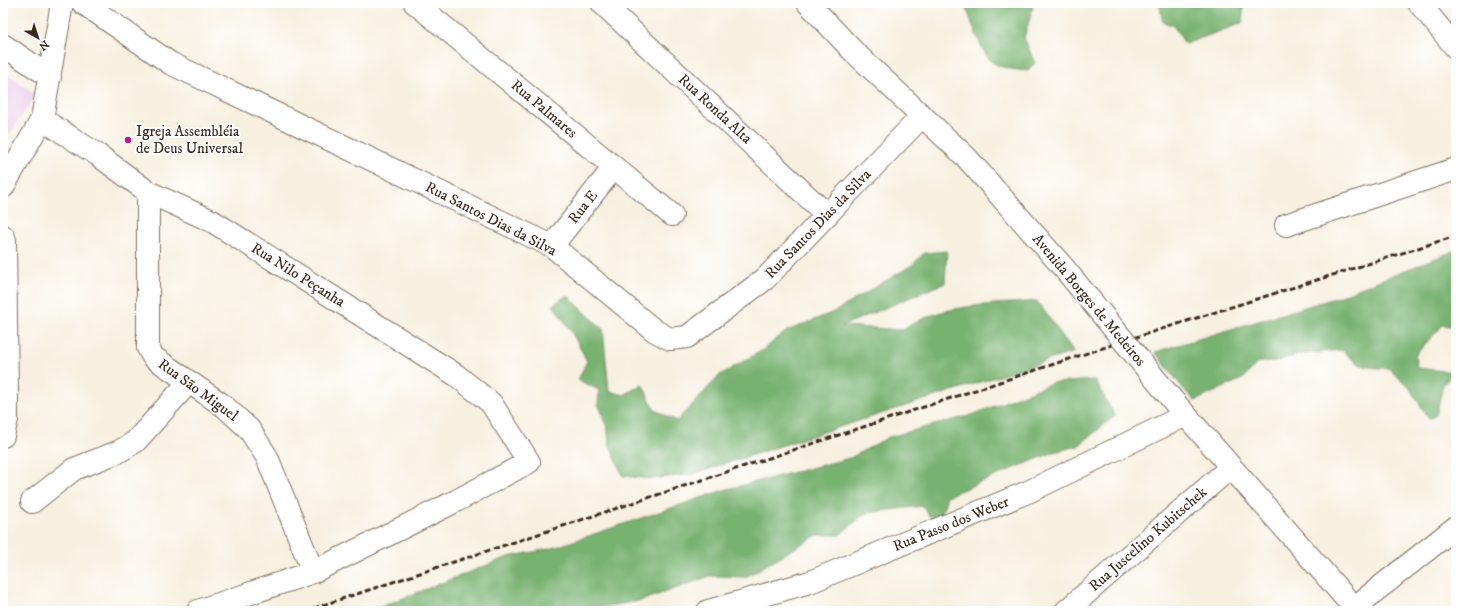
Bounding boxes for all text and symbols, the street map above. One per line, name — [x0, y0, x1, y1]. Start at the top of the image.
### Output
north arrow — [18, 18, 58, 58]
text: N — [36, 37, 52, 53]
street label: Rua Ronda Alta — [674, 70, 756, 148]
street label: Rua Palmares — [507, 76, 581, 142]
place label: Igreja Assembléia de Deus Universal — [136, 122, 243, 158]
marker: Igreja Assembléia de Deus Universal — [123, 135, 133, 145]
street label: Rua Santos Dias da Silva — [761, 165, 876, 283]
street label: Rua Santos Dias da Silva — [422, 178, 560, 261]
street label: Rua E — [564, 186, 602, 228]
street label: Avenida Borges de Medeiros — [1028, 230, 1150, 370]
street label: Rua Nilo Peçanha — [248, 239, 349, 312]
street label: Rua São Miguel — [154, 355, 242, 426]
street label: Rua Juscelino Kubitschek — [1085, 482, 1211, 595]
street label: Rua Passo dos Weber — [890, 492, 1012, 556]

